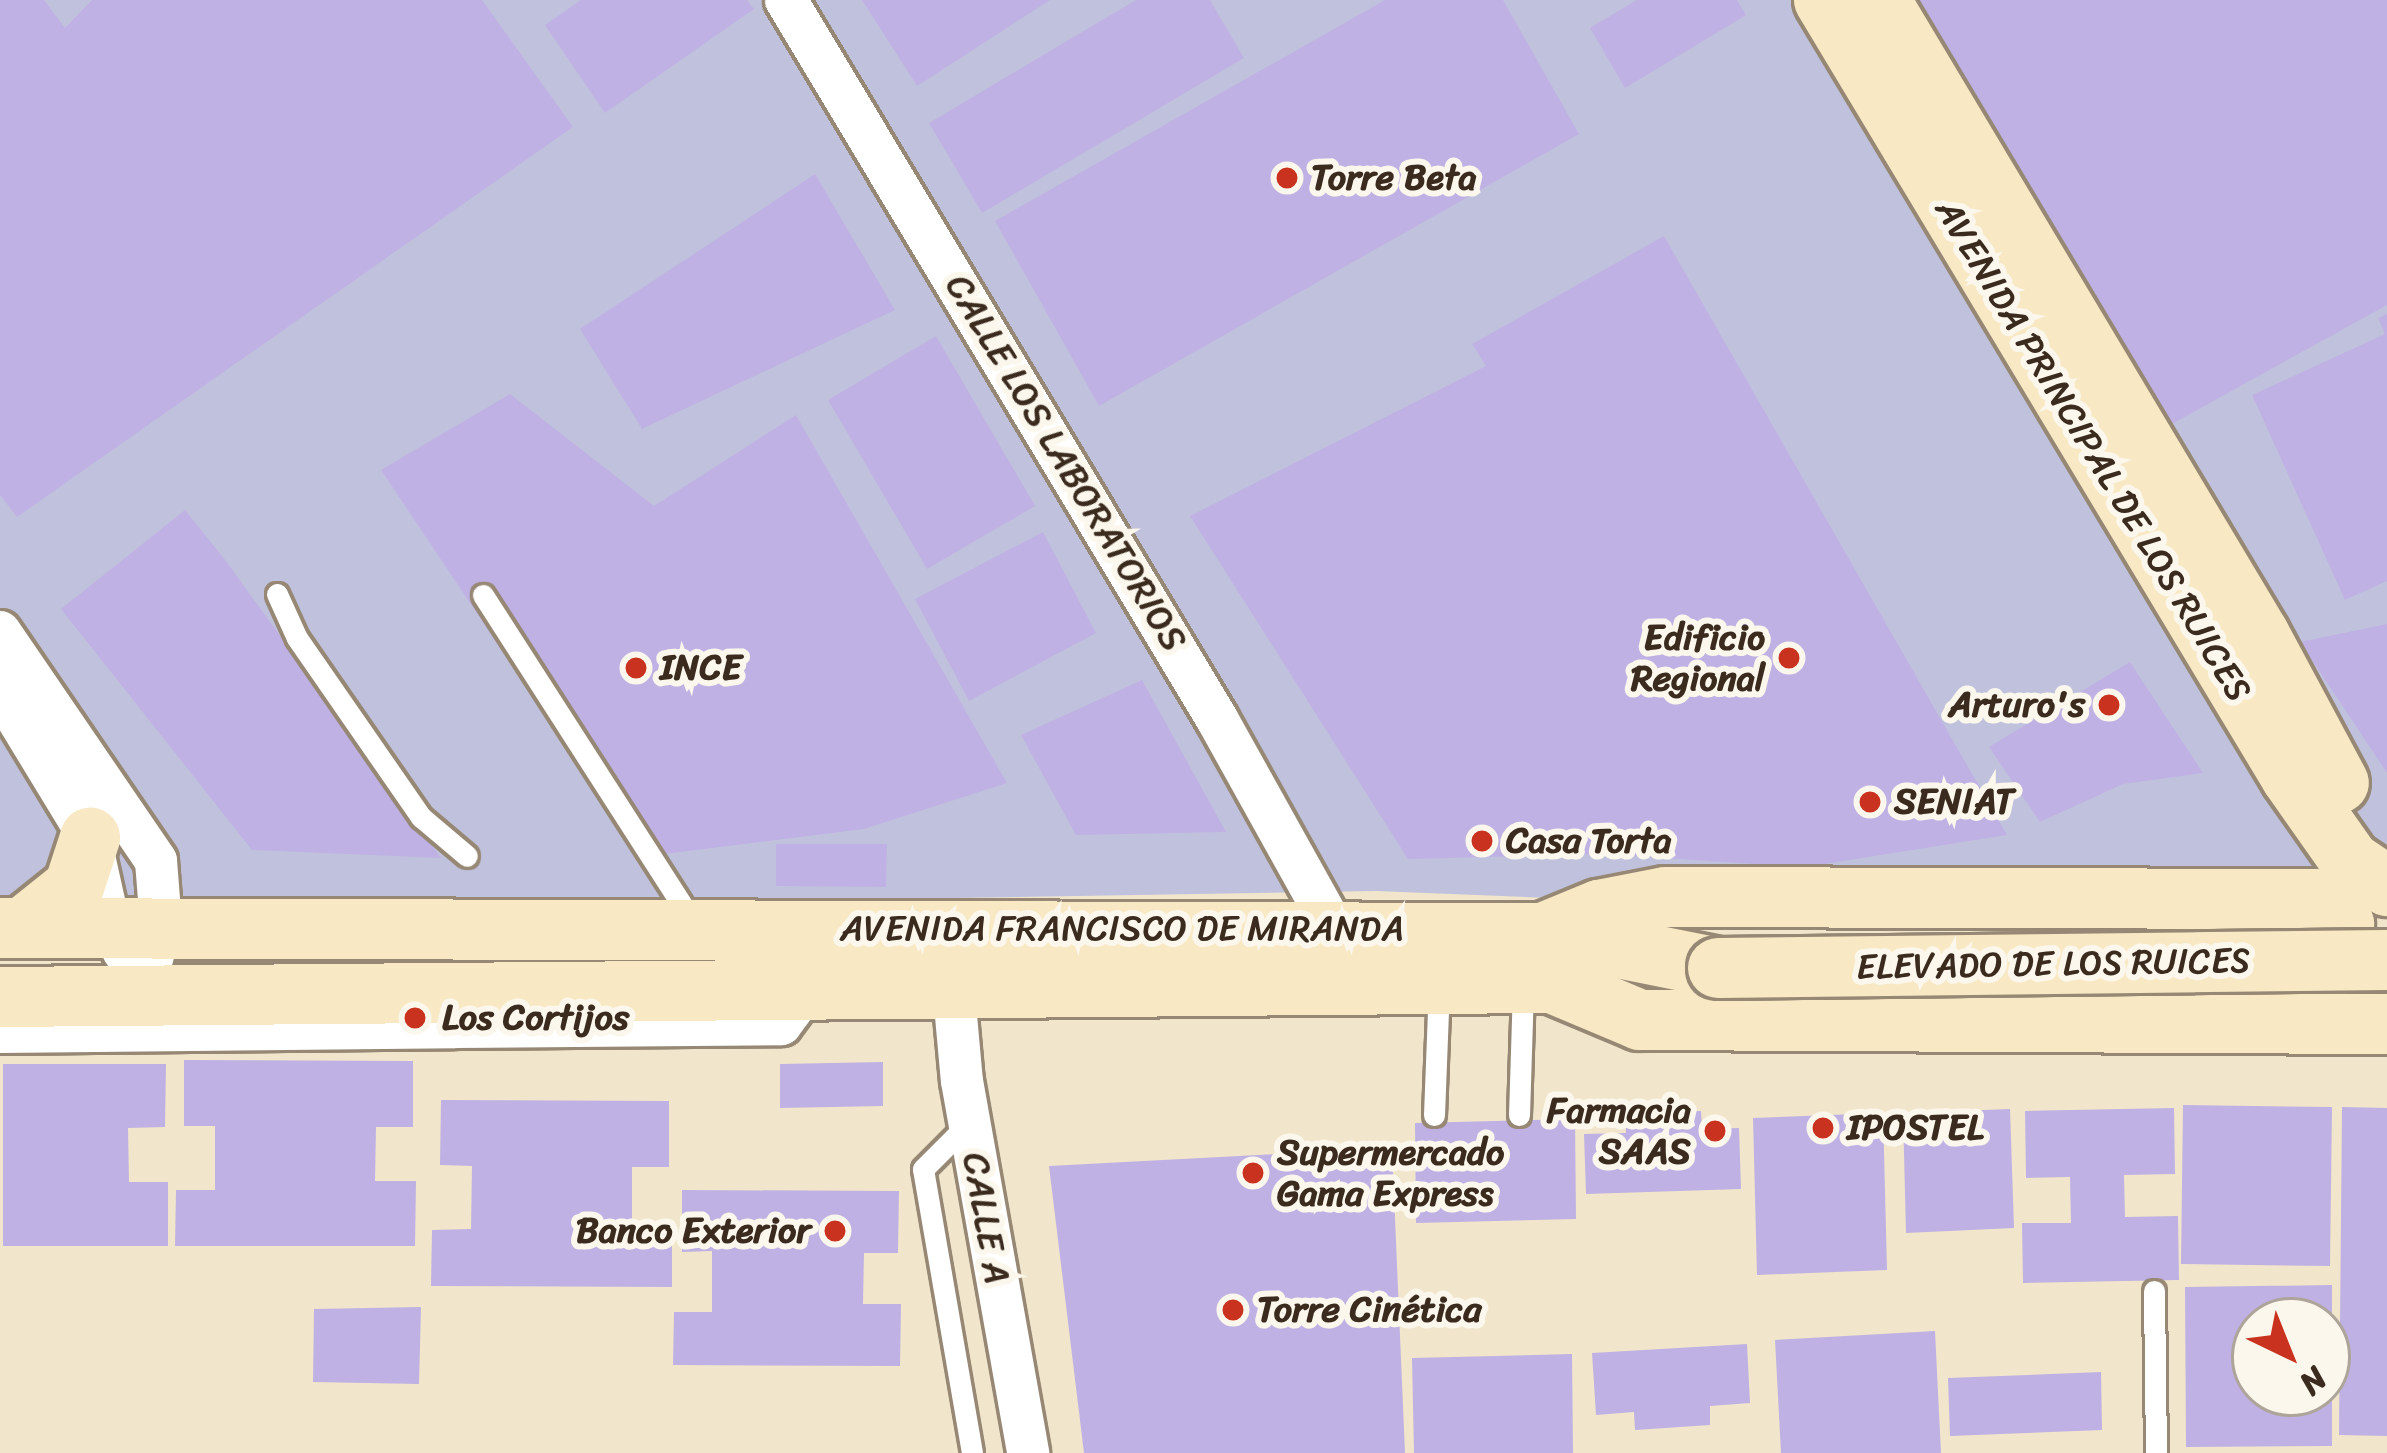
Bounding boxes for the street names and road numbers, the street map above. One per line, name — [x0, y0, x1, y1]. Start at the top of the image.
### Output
street label: AVENIDA PRINCIPAL DE LOS RUICES — [1924, 188, 2262, 712]
street label: CALLE LOS LABORATORIOS — [937, 267, 1195, 659]
street label: AVENIDA FRANCISCO DE MIRANDA — [839, 907, 1405, 951]
street label: ELEVADO DE LOS RUICES — [1854, 939, 2252, 989]
street label: CALLE A — [953, 1149, 1019, 1287]

